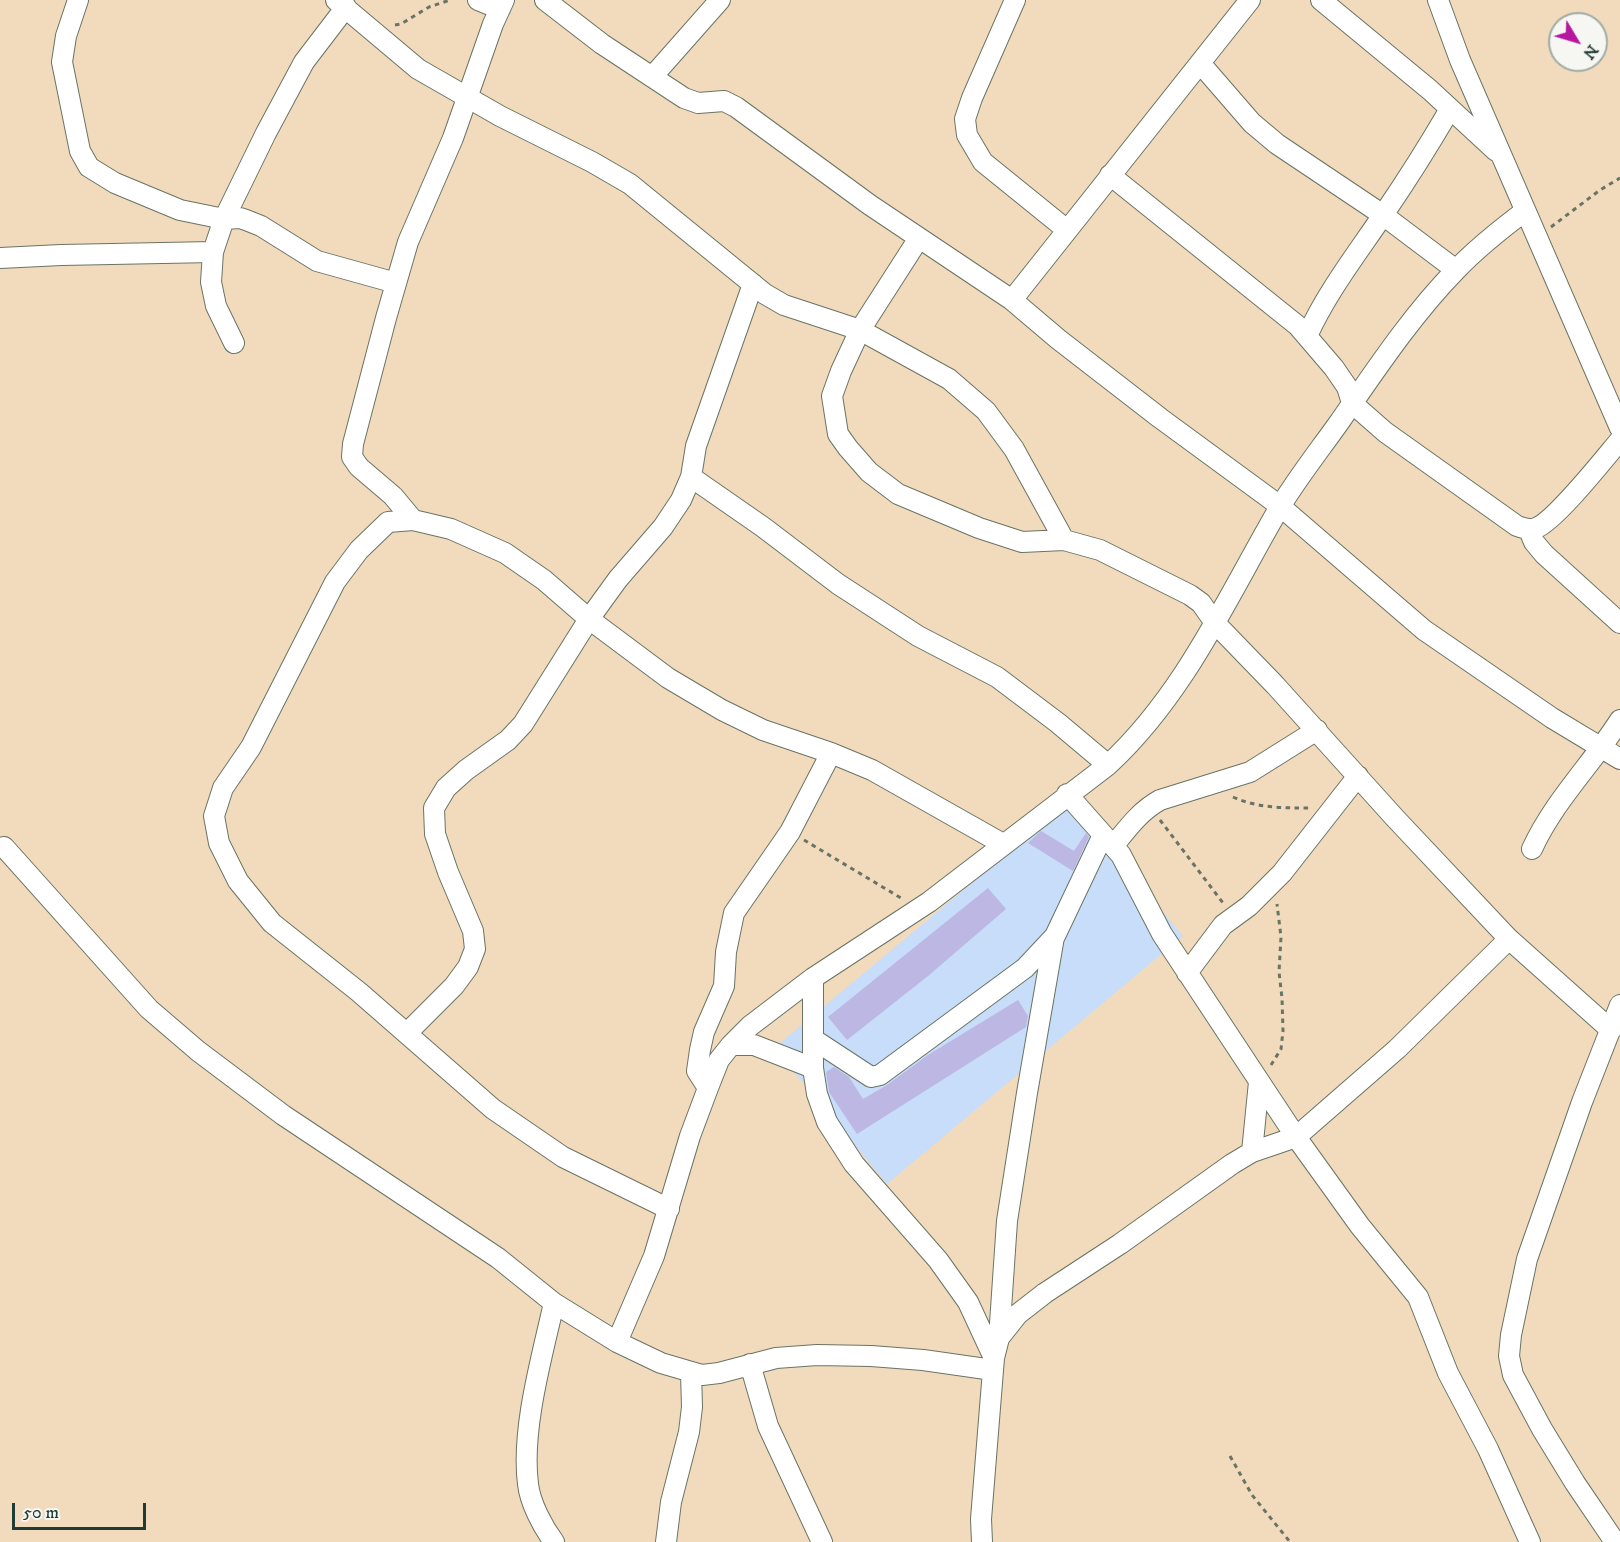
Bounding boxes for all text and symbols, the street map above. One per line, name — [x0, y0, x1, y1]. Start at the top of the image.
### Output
north arrow — [1548, 12, 1608, 72]
text: N — [1579, 41, 1603, 63]
scale bar — [15, 1491, 148, 1529]
text: 50 m — [23, 1502, 59, 1524]

